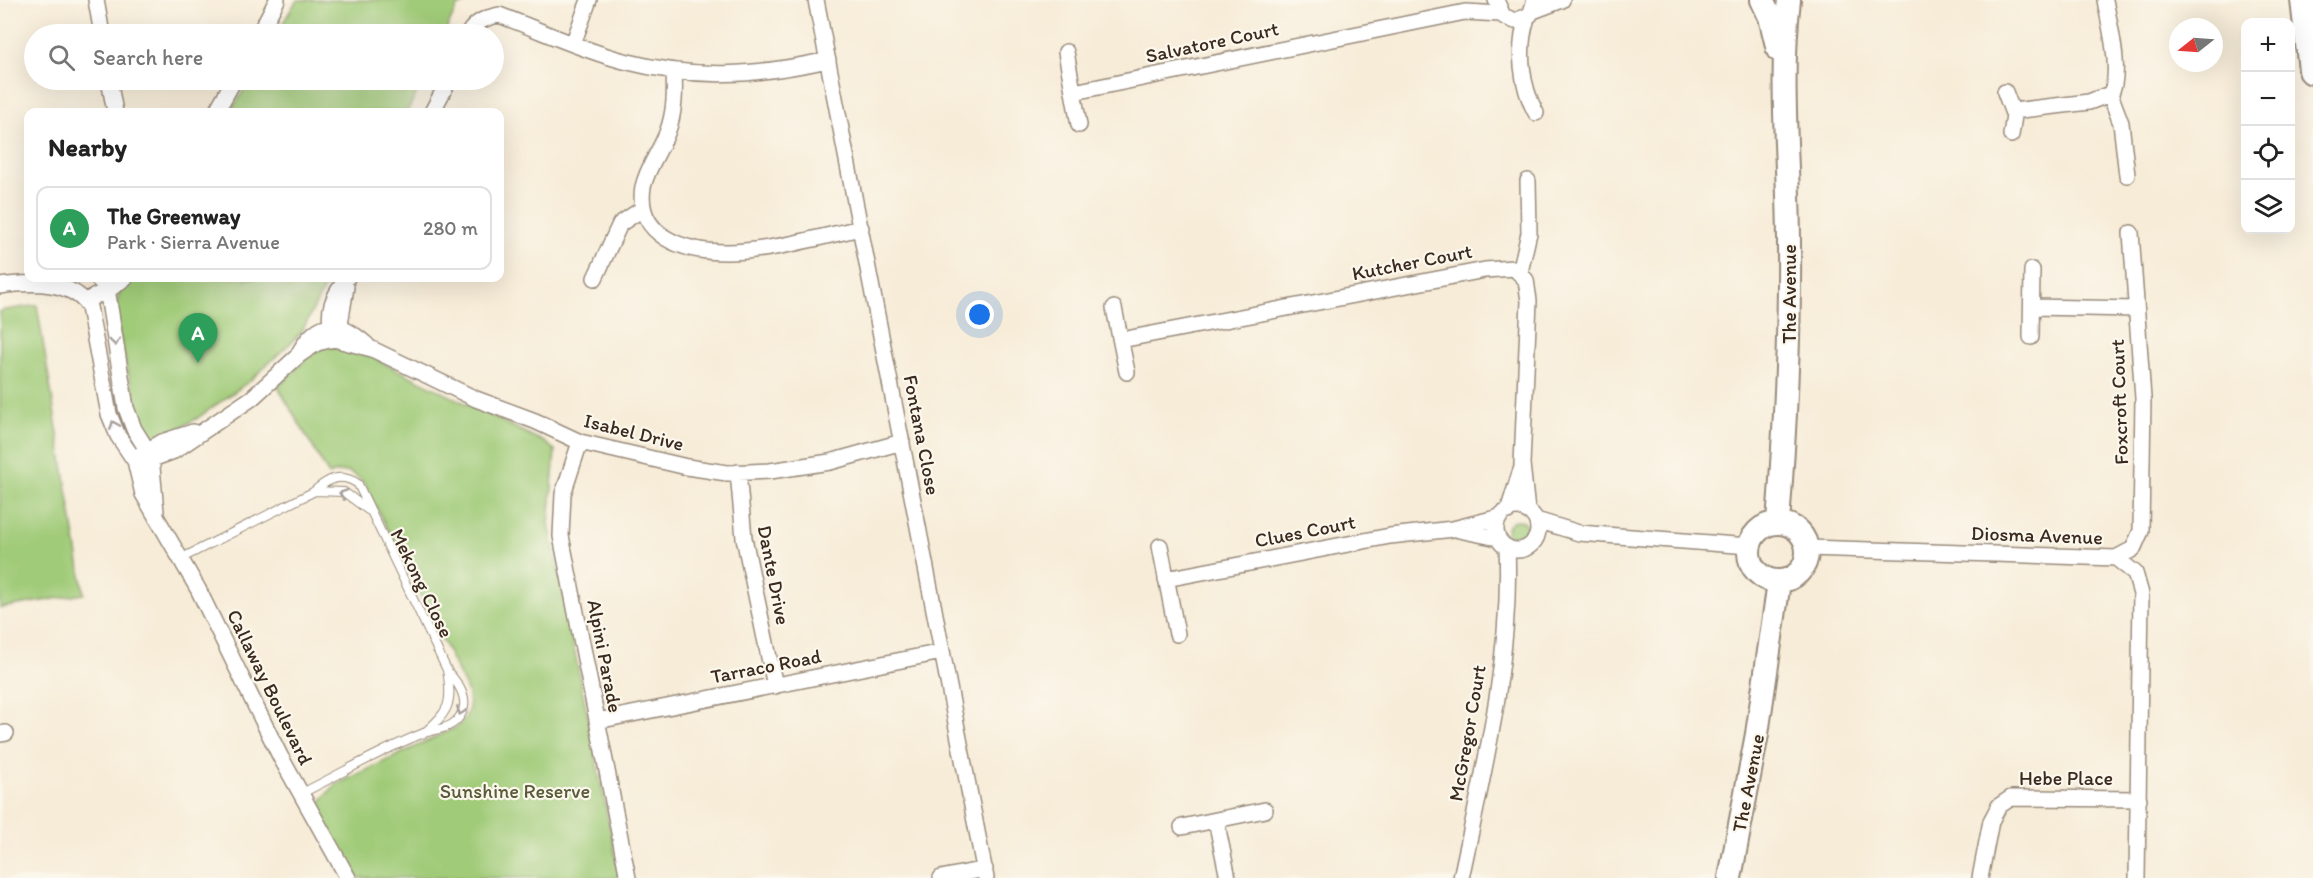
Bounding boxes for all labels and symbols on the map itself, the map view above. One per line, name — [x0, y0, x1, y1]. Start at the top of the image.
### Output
street label: Salvatore Court — [1143, 16, 1281, 68]
north arrow — [2169, 18, 2223, 72]
street label: Kutcher Court — [1350, 239, 1474, 285]
street label: The Avenue — [1777, 244, 1801, 344]
your location — [965, 300, 994, 329]
pin: A — [178, 314, 218, 363]
one-way arrow — [109, 337, 121, 346]
street label: Foxcroft Court — [2105, 338, 2133, 465]
street label: Fontana Close — [899, 373, 945, 497]
street label: Isabel Drive — [582, 408, 686, 456]
one-way arrow — [109, 421, 121, 432]
one-way arrow — [338, 488, 349, 501]
street label: Clues Court — [1253, 509, 1357, 553]
street label: Diosma Avenue — [1971, 521, 2103, 549]
street label: Dante Drive — [753, 523, 795, 627]
street label: Mekong Close — [385, 525, 459, 641]
street label: Alpini Parade — [582, 597, 628, 715]
street label: Callaway Boulevard — [222, 605, 318, 769]
street label: Tarraco Road — [709, 644, 823, 688]
street label: McGregor Court — [1443, 663, 1491, 803]
one-way arrow — [455, 706, 468, 716]
street label: The Avenue — [1727, 732, 1769, 834]
street label: Hebe Place — [2019, 766, 2113, 790]
park label: Sunshine Reserve — [440, 779, 590, 803]

